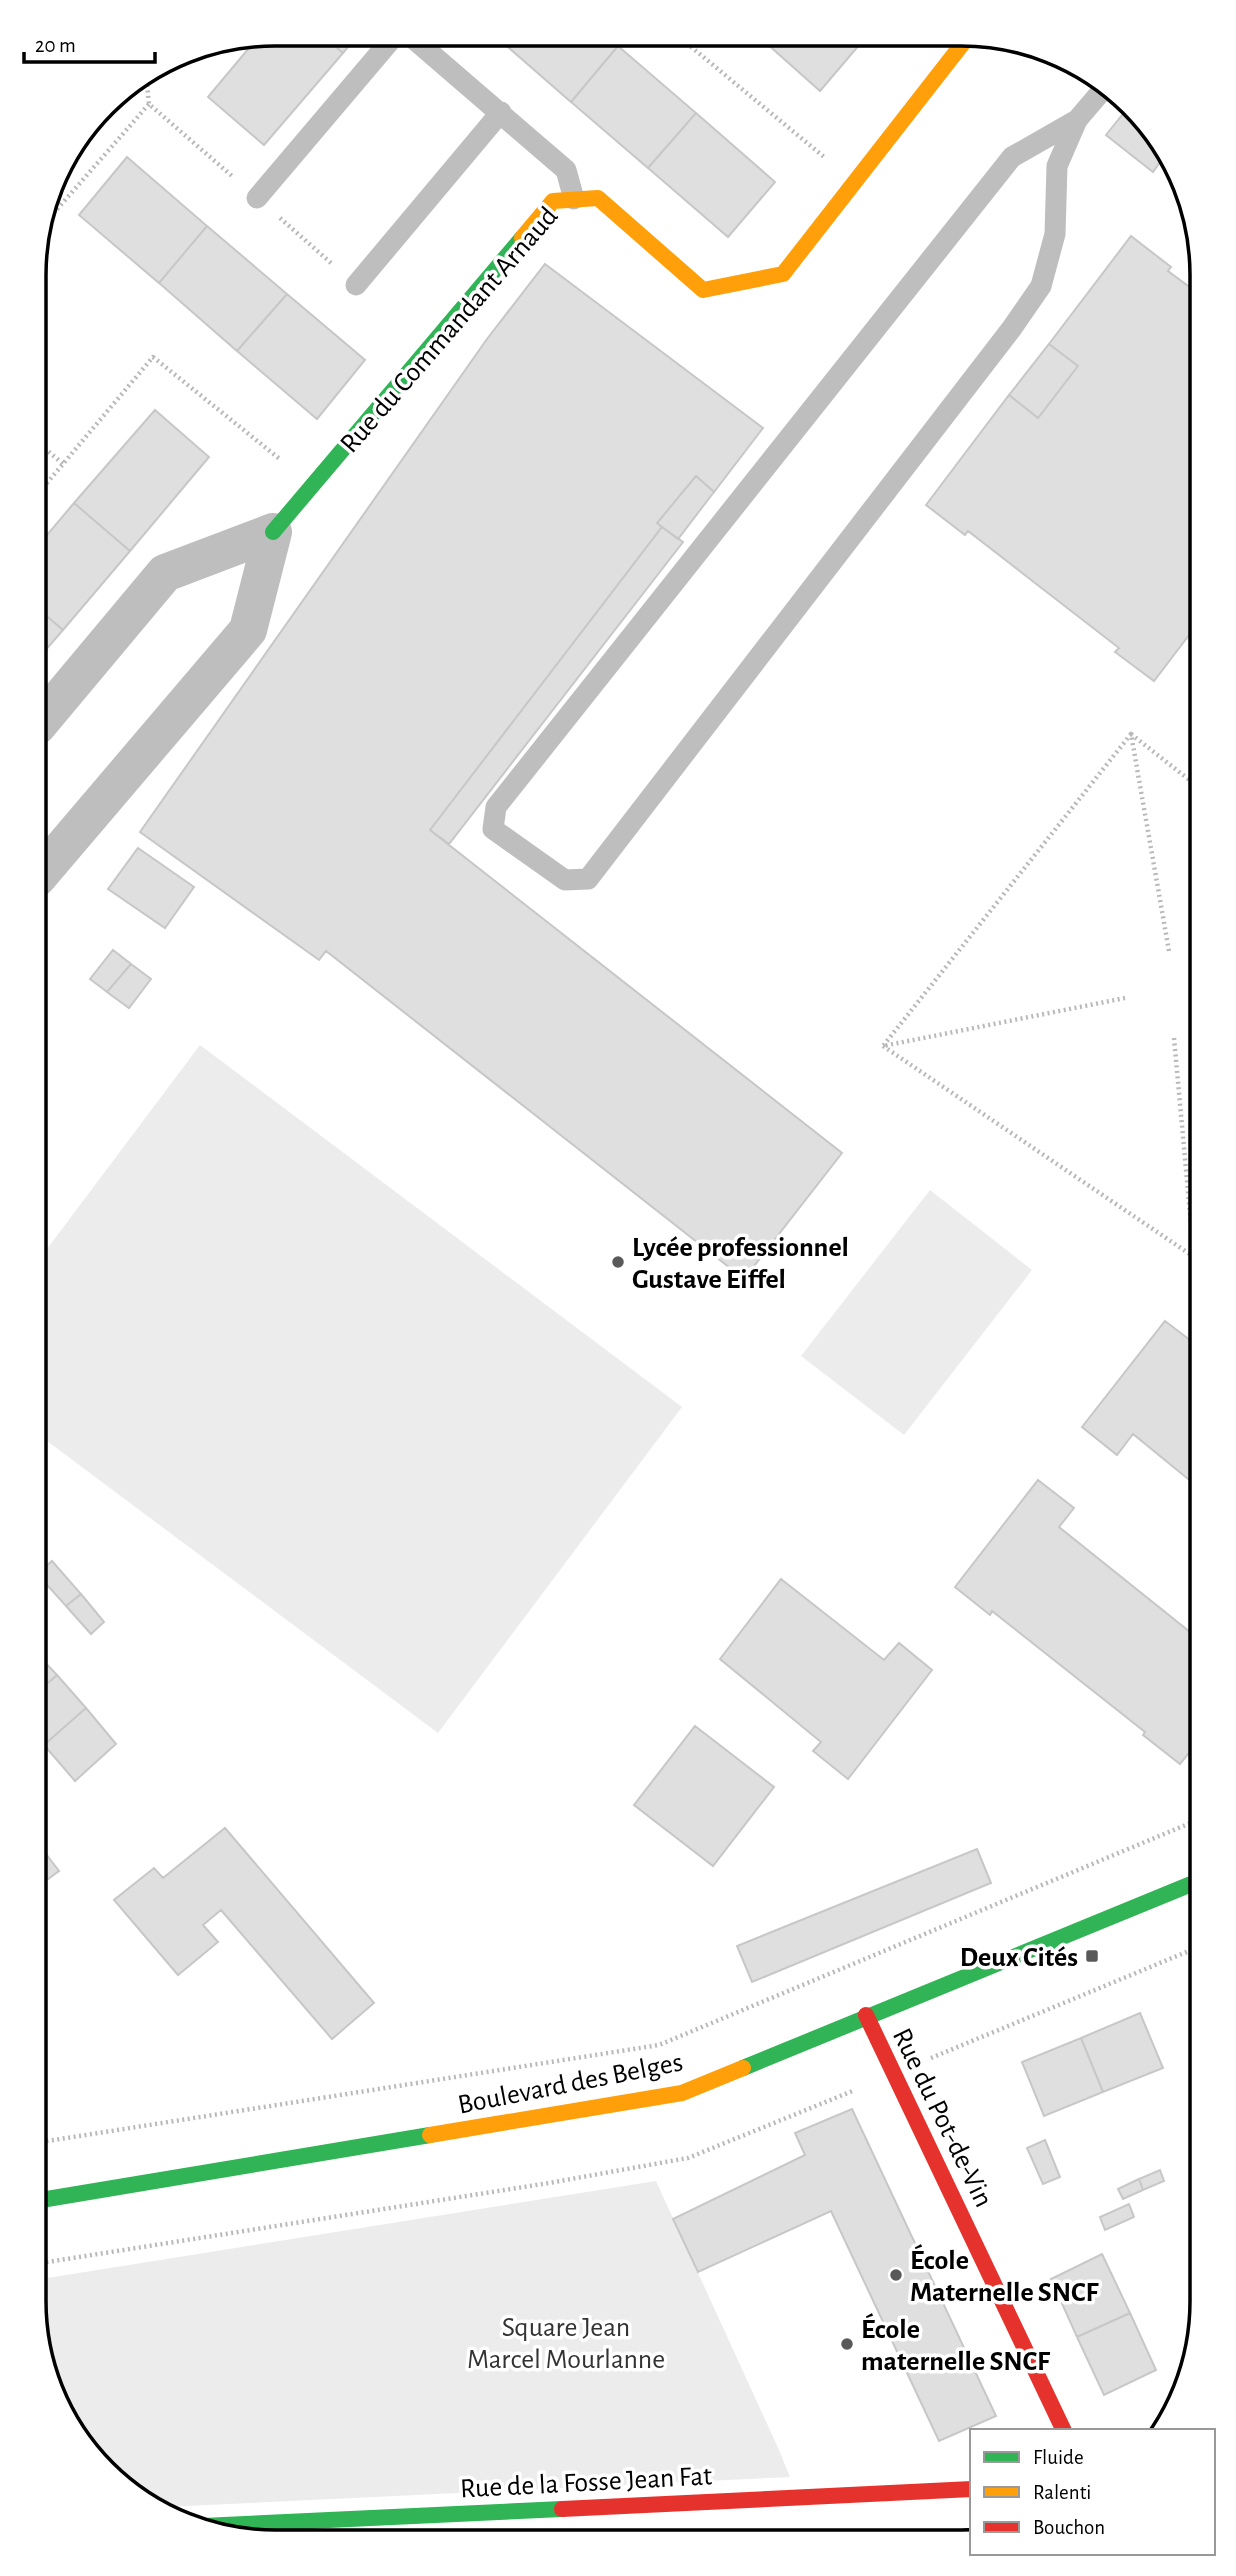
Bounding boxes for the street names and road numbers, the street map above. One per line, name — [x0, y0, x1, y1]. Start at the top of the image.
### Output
street label: Rue du Commandant Arnaud — [335, 202, 564, 459]
street label: Rue du Pot-de-Vin — [887, 2024, 998, 2212]
street label: Boulevard des Belges — [455, 2048, 685, 2120]
street label: Rue de la Fosse Jean Fat — [459, 2462, 713, 2504]

